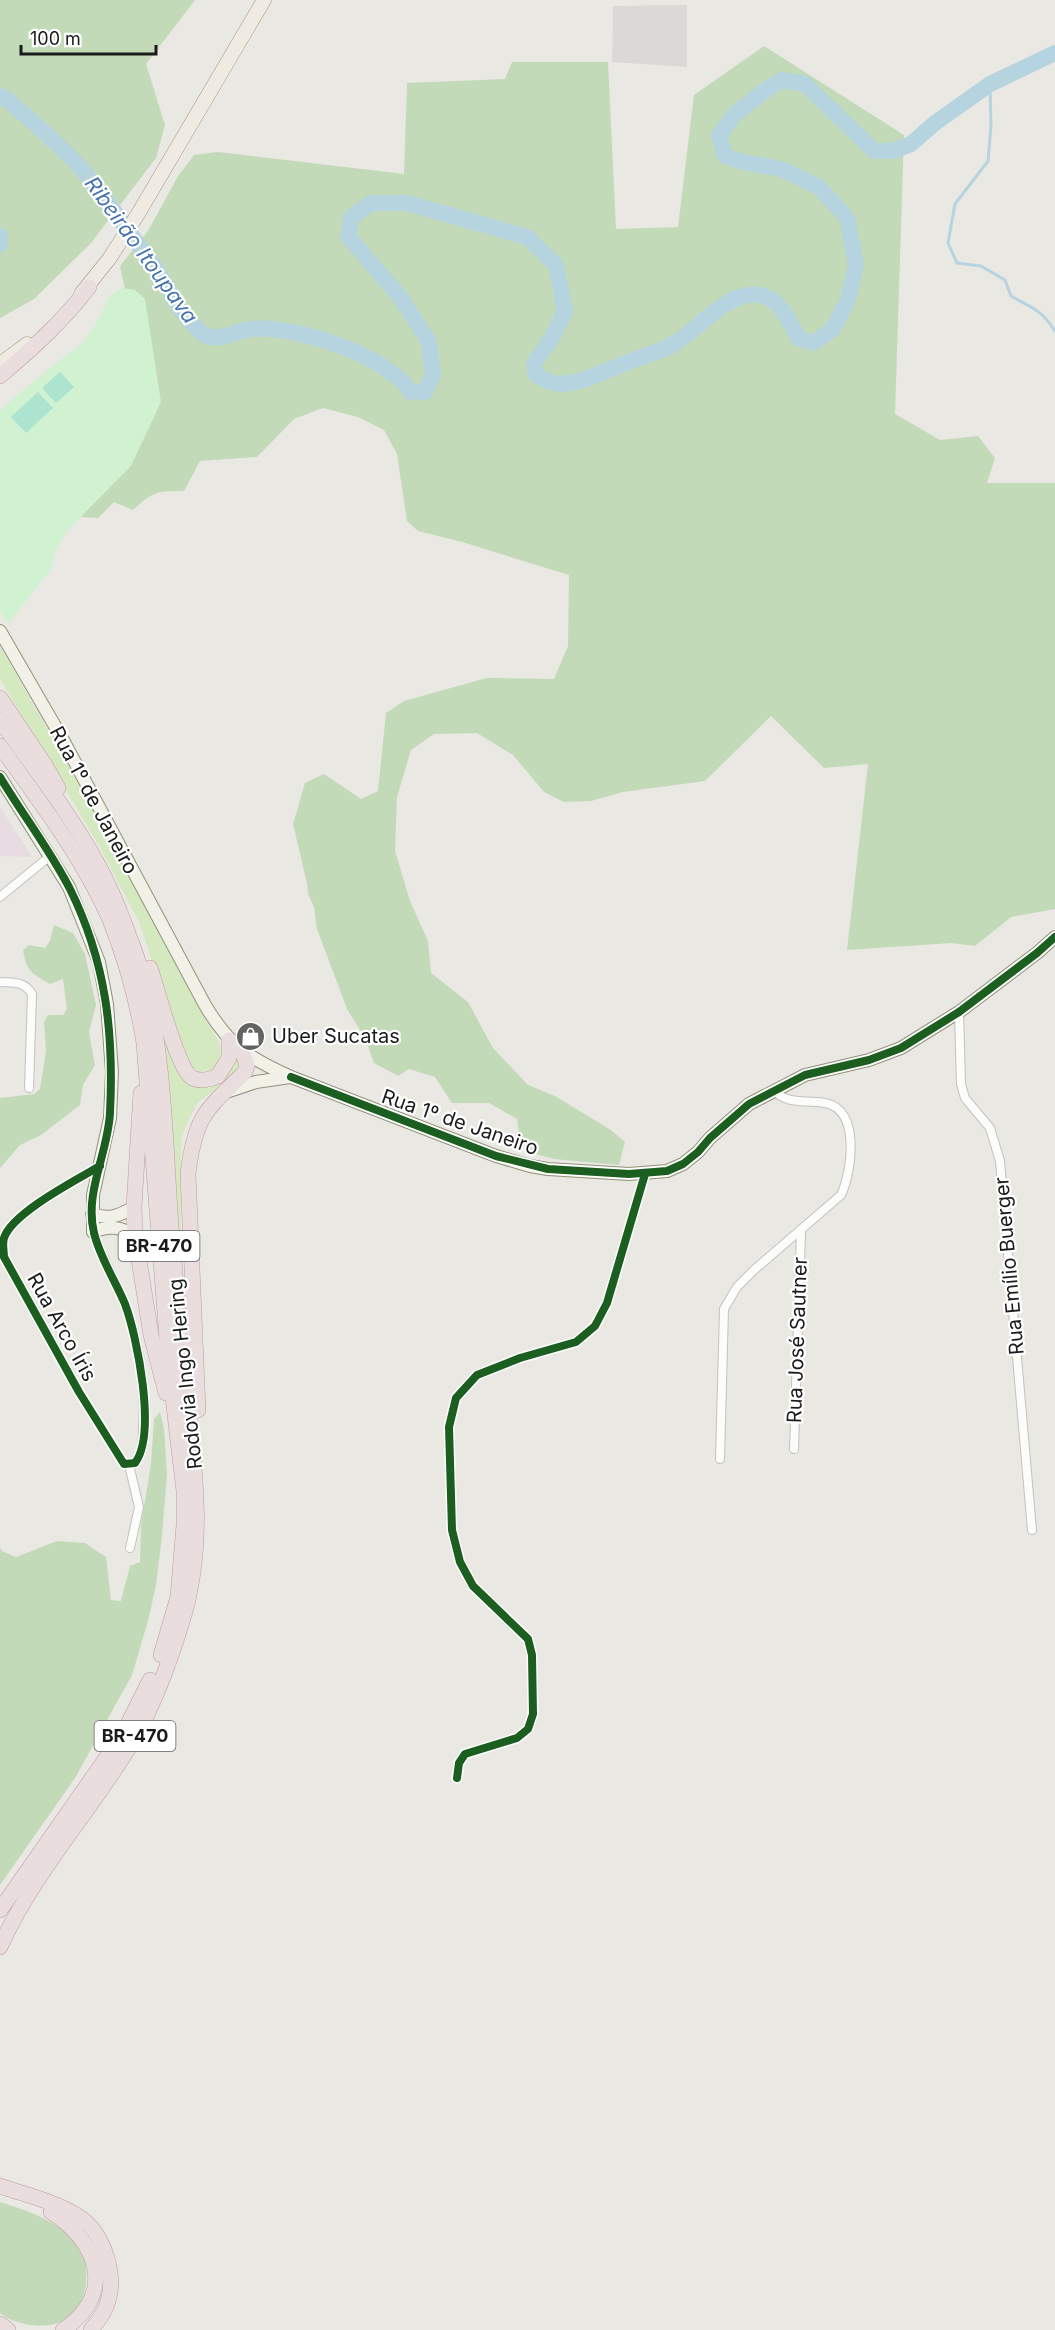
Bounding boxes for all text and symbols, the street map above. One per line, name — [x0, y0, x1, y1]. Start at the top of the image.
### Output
scale bar — [21, 18, 156, 56]
text: 100 m — [30, 28, 81, 49]
water label: Ribeirão Itoupava — [80, 171, 203, 328]
street label: Rua 1º de Janeiro — [45, 722, 143, 878]
shop icon: Uber Sucatas — [235, 1020, 267, 1052]
place label: Uber Sucatas — [272, 1024, 400, 1048]
street label: Rua 1º de Janeiro — [379, 1084, 541, 1160]
street label: Rua Emílio Buerger — [989, 1176, 1029, 1356]
road number: BR-470 — [118, 1231, 200, 1261]
street label: Rua José Sautner — [782, 1256, 812, 1423]
street label: Rua Arco Íris — [22, 1268, 103, 1385]
street label: Rodovia Ingo Hering — [163, 1277, 207, 1471]
road number: BR-470 — [94, 1721, 176, 1751]

